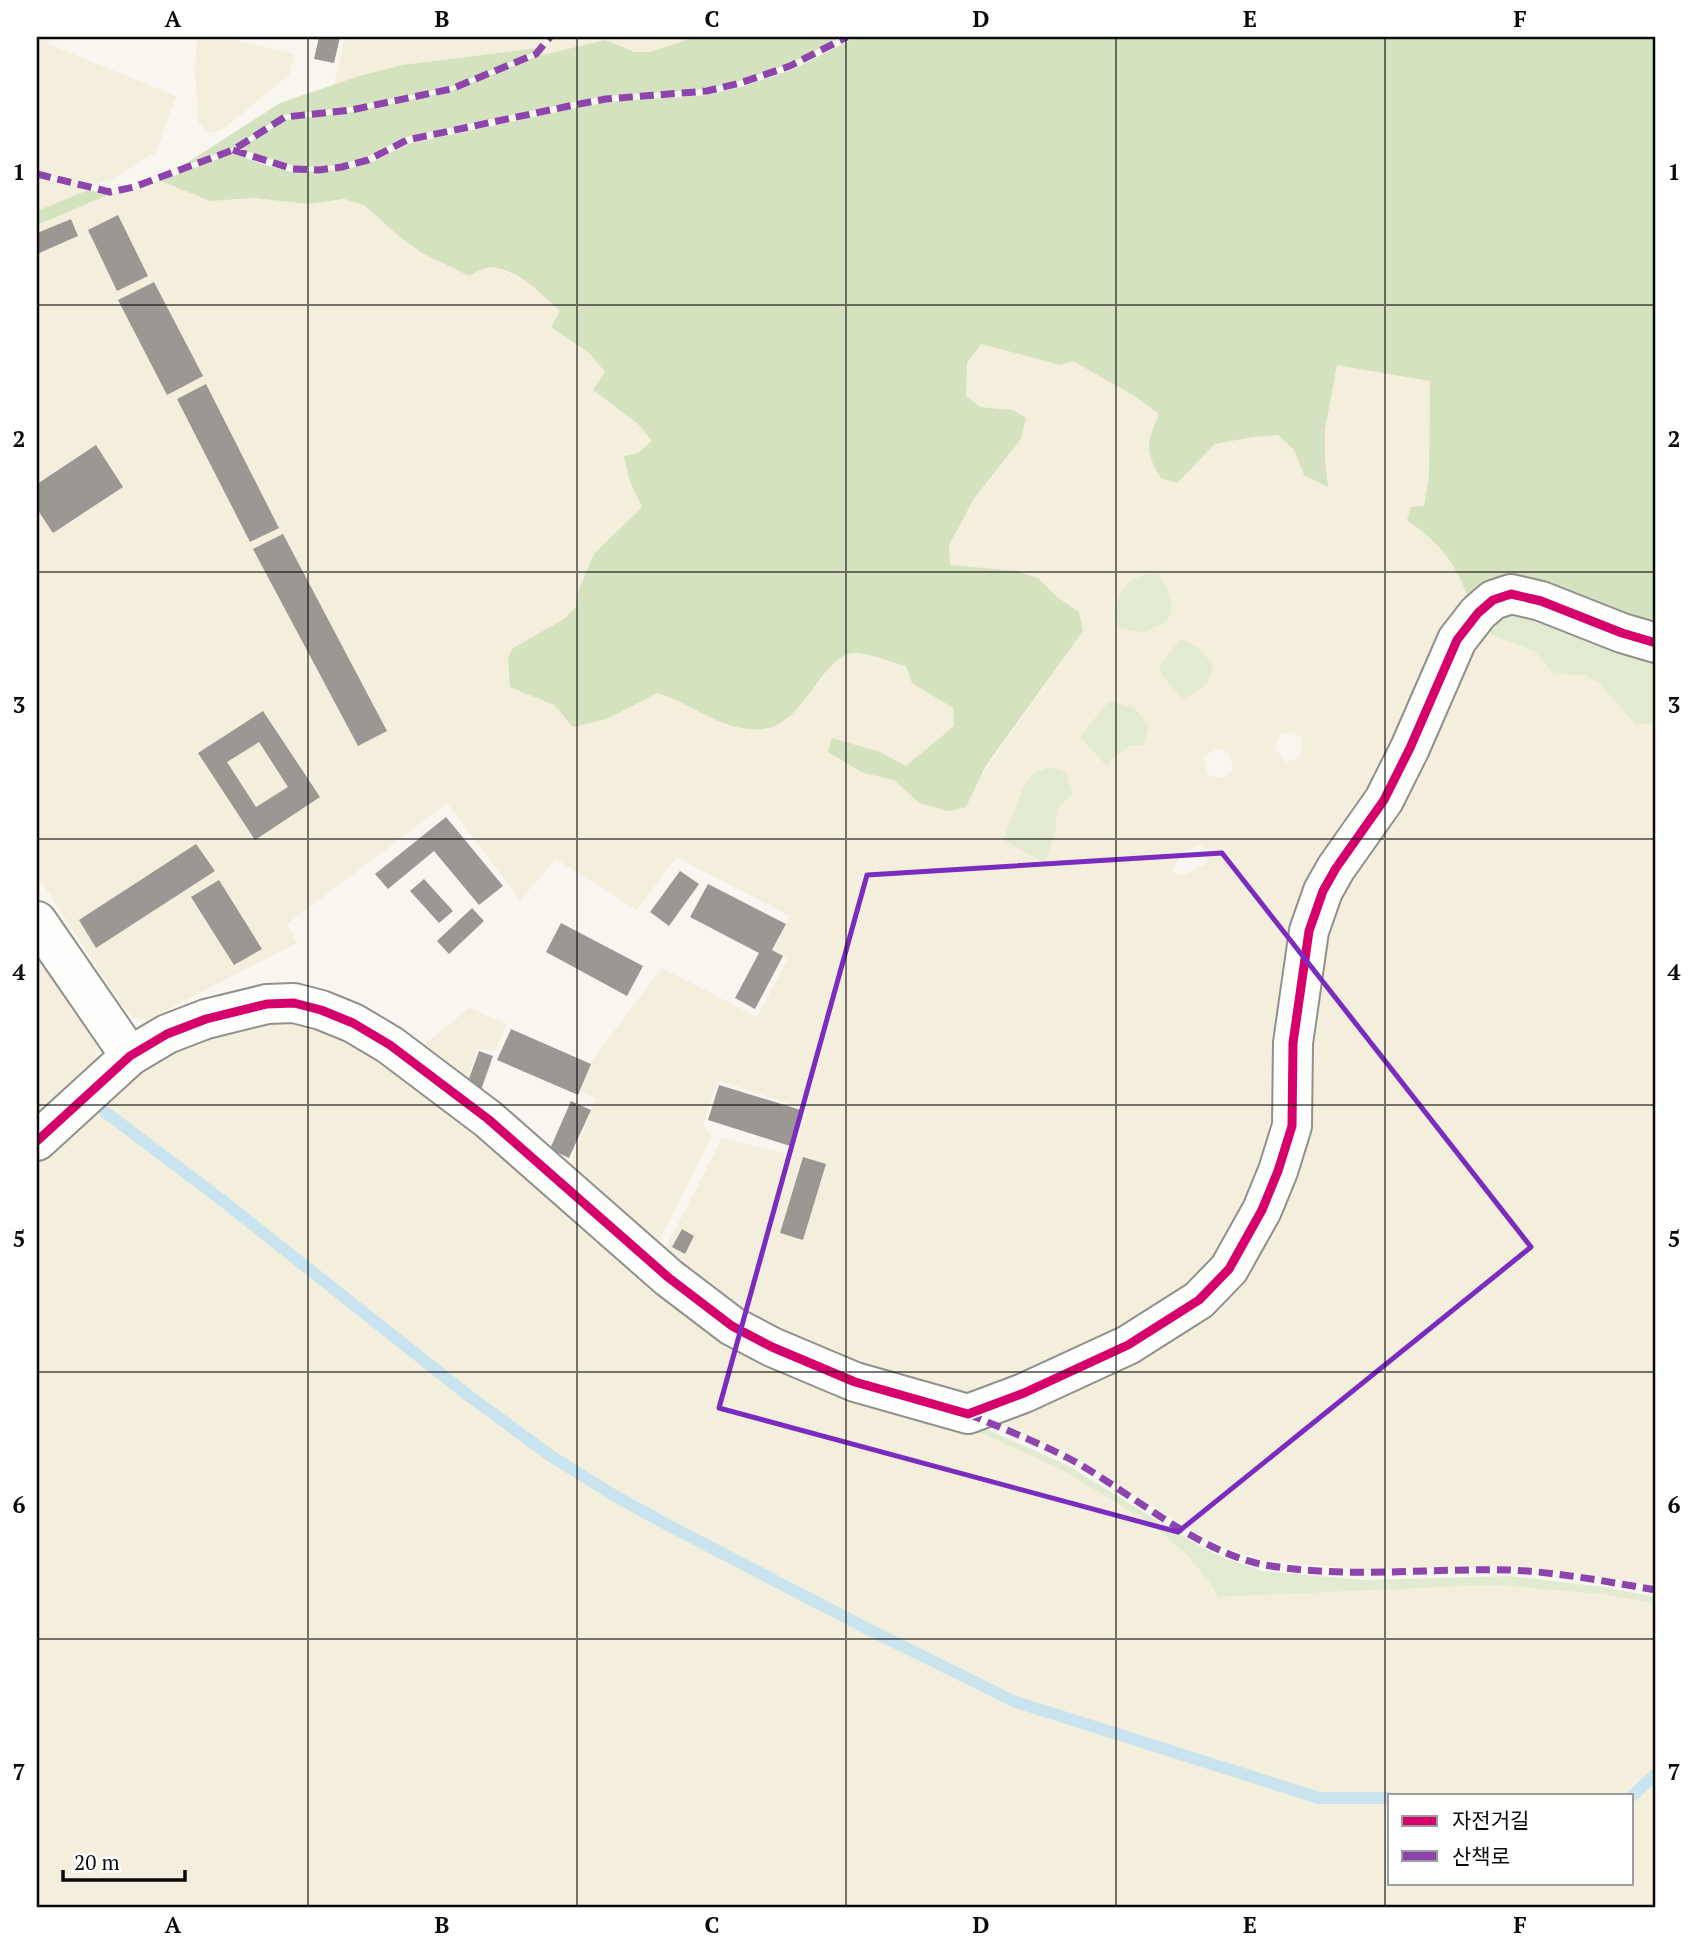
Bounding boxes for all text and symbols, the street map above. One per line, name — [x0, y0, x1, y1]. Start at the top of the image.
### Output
text: A — [165, 3, 182, 34]
text: B — [435, 3, 450, 34]
text: C — [705, 3, 720, 34]
text: D — [973, 3, 990, 34]
text: E — [1243, 3, 1257, 34]
text: F — [1513, 3, 1527, 34]
text: 1 — [13, 156, 26, 187]
text: 1 — [1668, 156, 1681, 187]
text: 2 — [13, 423, 26, 454]
text: 2 — [1668, 423, 1681, 454]
text: 3 — [13, 689, 26, 720]
text: 3 — [1668, 689, 1681, 720]
text: 4 — [13, 956, 26, 987]
text: 4 — [1668, 956, 1681, 987]
text: 5 — [13, 1223, 26, 1254]
text: 5 — [1668, 1223, 1681, 1254]
text: 6 — [13, 1489, 26, 1520]
text: 6 — [1668, 1489, 1681, 1520]
text: 7 — [13, 1756, 26, 1787]
text: 7 — [1668, 1756, 1681, 1787]
legend — [1388, 1794, 1634, 1884]
text: 자전거길 — [1452, 1806, 1529, 1834]
scale bar — [63, 1839, 186, 1883]
text: 산책로 — [1452, 1842, 1510, 1870]
text: 20 m — [74, 1848, 120, 1876]
text: A — [165, 1909, 182, 1940]
text: B — [435, 1909, 450, 1940]
text: C — [705, 1909, 720, 1940]
text: D — [973, 1909, 990, 1940]
text: E — [1243, 1909, 1257, 1940]
text: F — [1513, 1909, 1527, 1940]

